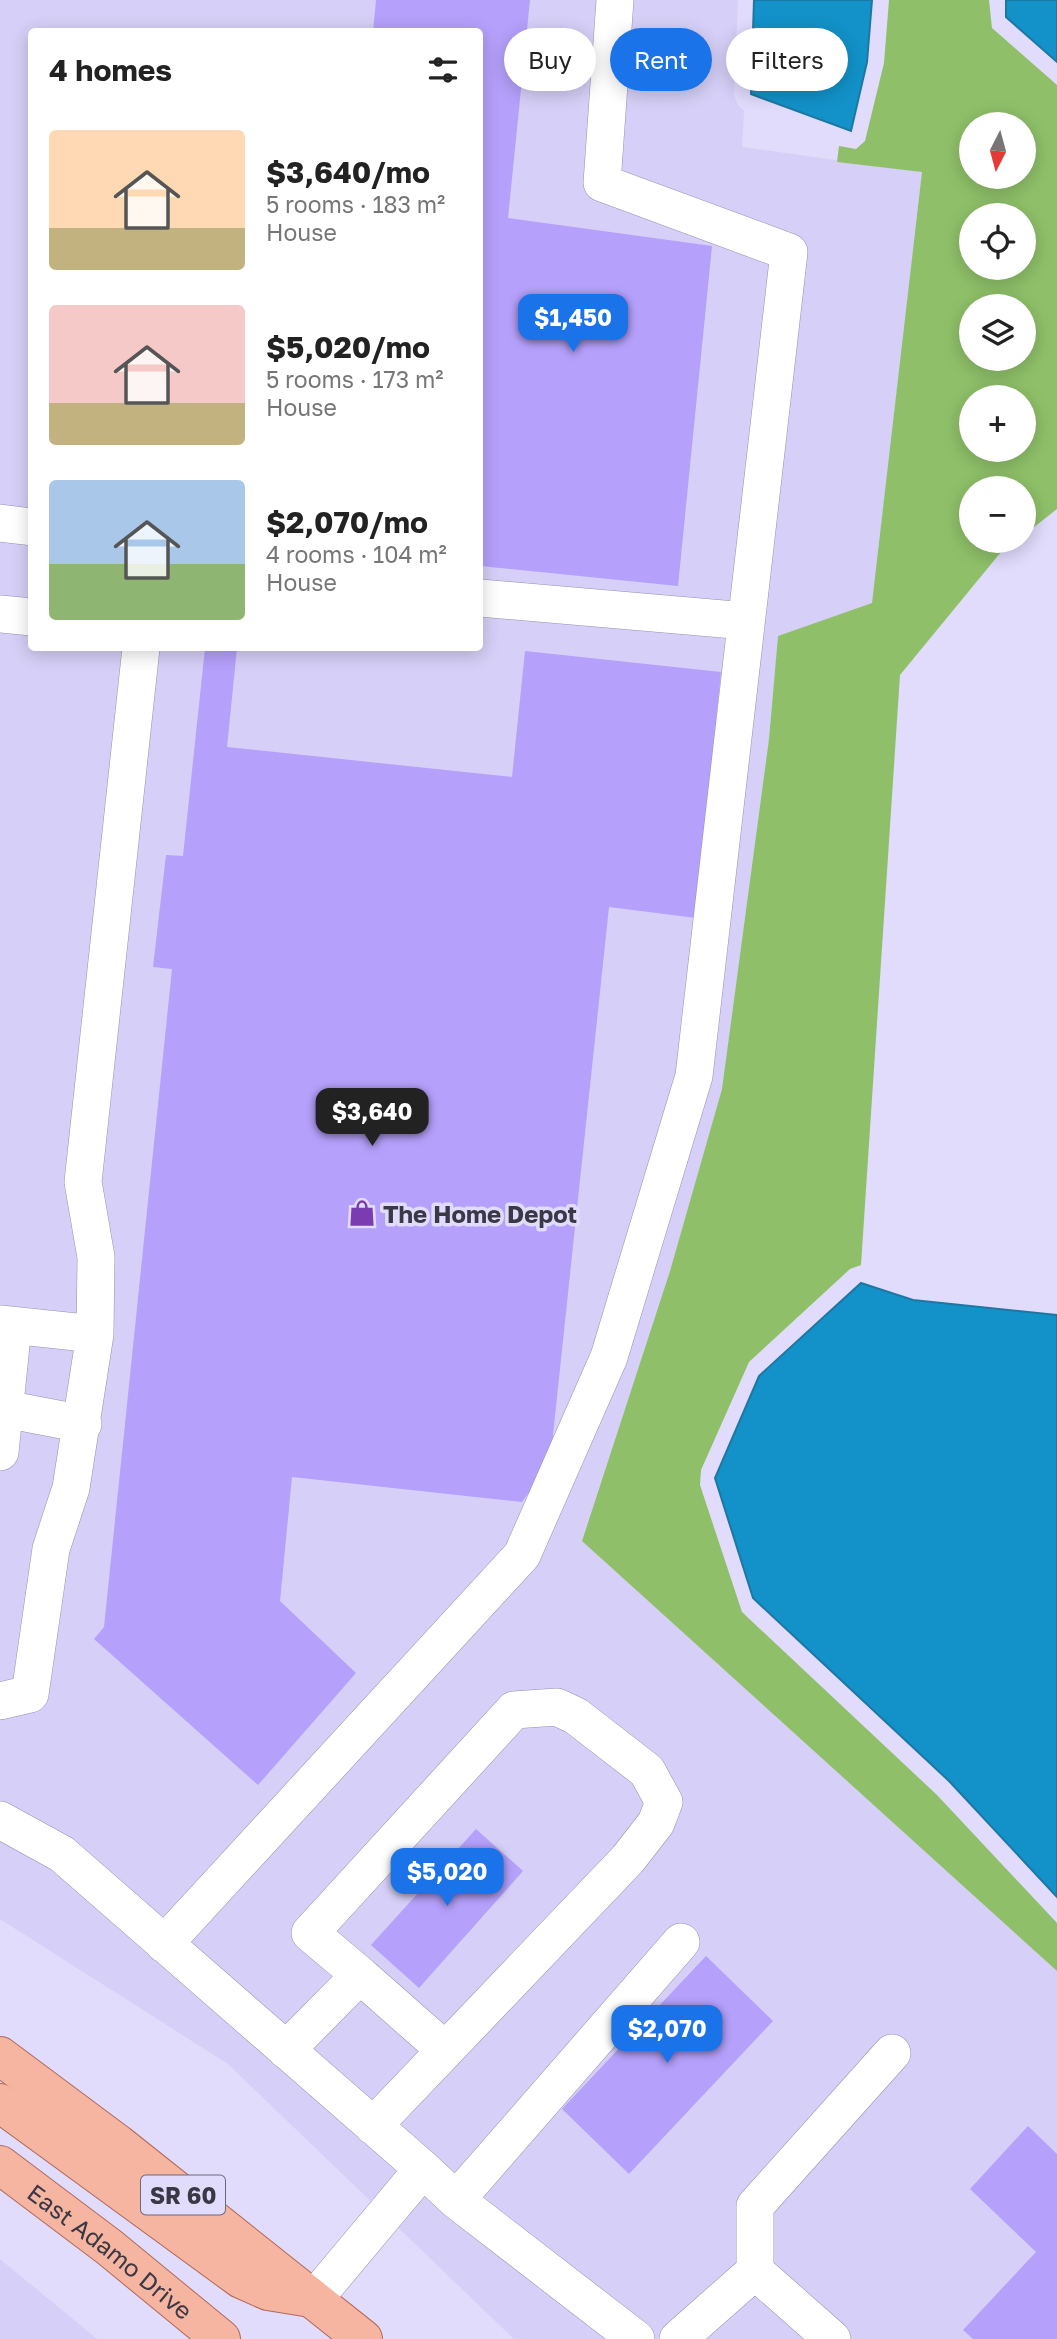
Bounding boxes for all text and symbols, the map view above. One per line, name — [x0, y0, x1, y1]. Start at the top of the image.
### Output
chip: Buy — [504, 28, 596, 91]
chip: Rent — [610, 28, 712, 91]
chip: Filters — [726, 28, 848, 91]
icon: filters — [424, 51, 462, 89]
text: 4 homes — [49, 52, 172, 88]
north arrow — [959, 112, 1036, 189]
map controls — [959, 112, 1036, 553]
text: $3,640/mo — [266, 154, 430, 190]
icon: home — [105, 158, 189, 242]
text: 5 rooms · 183 m² — [266, 190, 445, 218]
button: locate — [959, 203, 1036, 280]
text: House — [266, 218, 337, 246]
pin: $1,450 — [516, 294, 630, 354]
button: layers — [959, 294, 1036, 371]
text: $1,450 — [534, 303, 612, 331]
text: $5,020/mo — [266, 329, 430, 365]
icon: home — [105, 333, 189, 417]
text: 5 rooms · 173 m² — [266, 365, 444, 393]
button: + — [959, 385, 1036, 462]
text: House — [266, 393, 337, 421]
button: − — [959, 476, 1036, 553]
text: $2,070/mo — [266, 504, 428, 540]
icon: home — [105, 508, 189, 592]
text: 4 rooms · 104 m² — [266, 540, 447, 568]
text: House — [266, 568, 337, 596]
pin: $3,640 — [315, 1088, 429, 1148]
text: $3,640 — [332, 1097, 412, 1125]
shop icon: The Home Depot — [347, 1198, 377, 1228]
place label: The Home Depot — [383, 1199, 577, 1228]
pin: $5,020 — [390, 1848, 504, 1908]
text: $5,020 — [407, 1857, 487, 1885]
pin: $2,070 — [610, 2006, 724, 2065]
text: $2,070 — [627, 2014, 707, 2042]
road number: SR 60 — [141, 2176, 225, 2214]
street label: East Adamo Drive — [23, 2177, 199, 2324]

